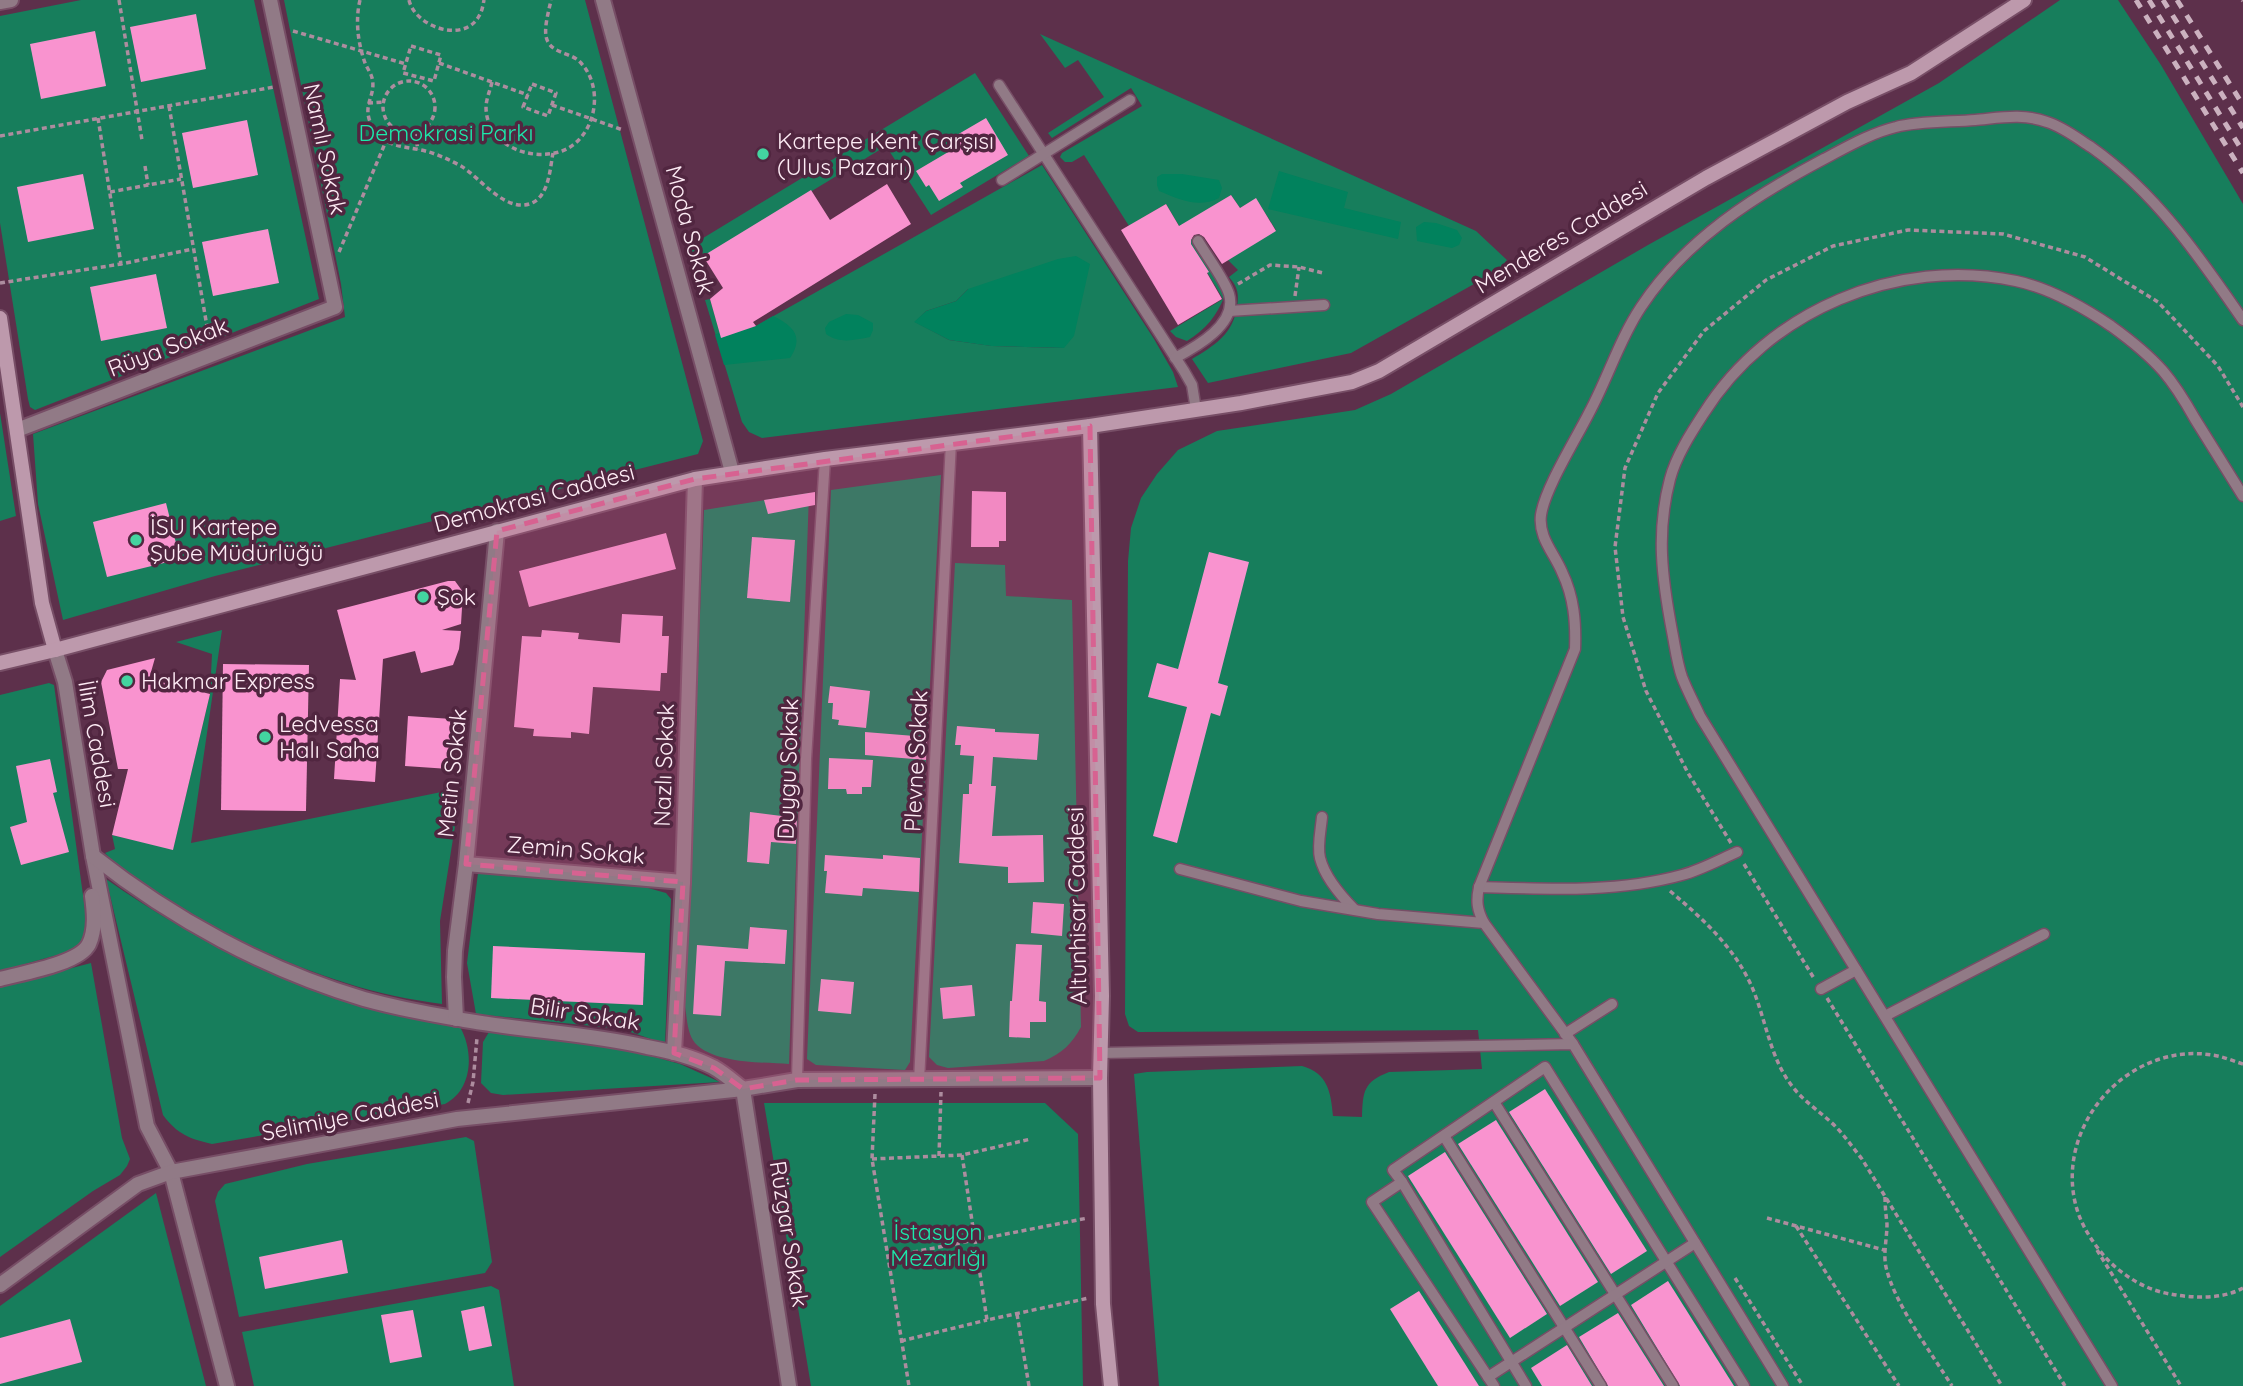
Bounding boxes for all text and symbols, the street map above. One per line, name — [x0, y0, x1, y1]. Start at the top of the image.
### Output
street label: Namlı Sokak — [297, 81, 354, 217]
park label: Demokrasi Parkı — [358, 118, 534, 147]
place label: Kartepe Kent Çarşısı (Ulus Pazarı) — [777, 126, 994, 181]
marker: Kartepe Kent Çarşısı (Ulus Pazarı) — [755, 146, 771, 162]
street label: Moda Sokak — [659, 162, 722, 298]
street label: Menderes Caddesi — [1469, 174, 1652, 300]
street label: Rüya Sokak — [103, 310, 232, 383]
street label: Demokrasi Caddesi — [430, 457, 638, 538]
place label: İSU Kartepe Şube Müdürlüğü — [150, 512, 323, 567]
marker: İSU Kartepe Şube Müdürlüğü — [128, 532, 144, 548]
place label: Şok — [437, 582, 476, 611]
marker: Şok — [415, 589, 431, 605]
place label: Hakmar Express — [141, 666, 315, 695]
marker: Hakmar Express — [119, 673, 135, 689]
street label: İlim Caddesi — [72, 678, 123, 810]
street label: Plevne Sokak — [897, 689, 934, 832]
street label: Duygu Sokak — [771, 698, 804, 840]
street label: Nazlı Sokak — [647, 703, 680, 827]
street label: Metin Sokak — [430, 707, 473, 839]
place label: Ledvessa Halı Saha — [279, 709, 380, 764]
marker: Ledvessa Halı Saha — [257, 729, 273, 745]
street label: Altunhisar Caddesi — [1060, 807, 1093, 1005]
street label: Zemin Sokak — [506, 829, 646, 870]
street label: Bilir Sokak — [528, 991, 642, 1036]
street label: Selimiye Caddesi — [259, 1084, 441, 1147]
street label: Rüzgar Sokak — [764, 1159, 815, 1309]
park label: İstasyon Mezarlığı — [890, 1217, 986, 1272]

